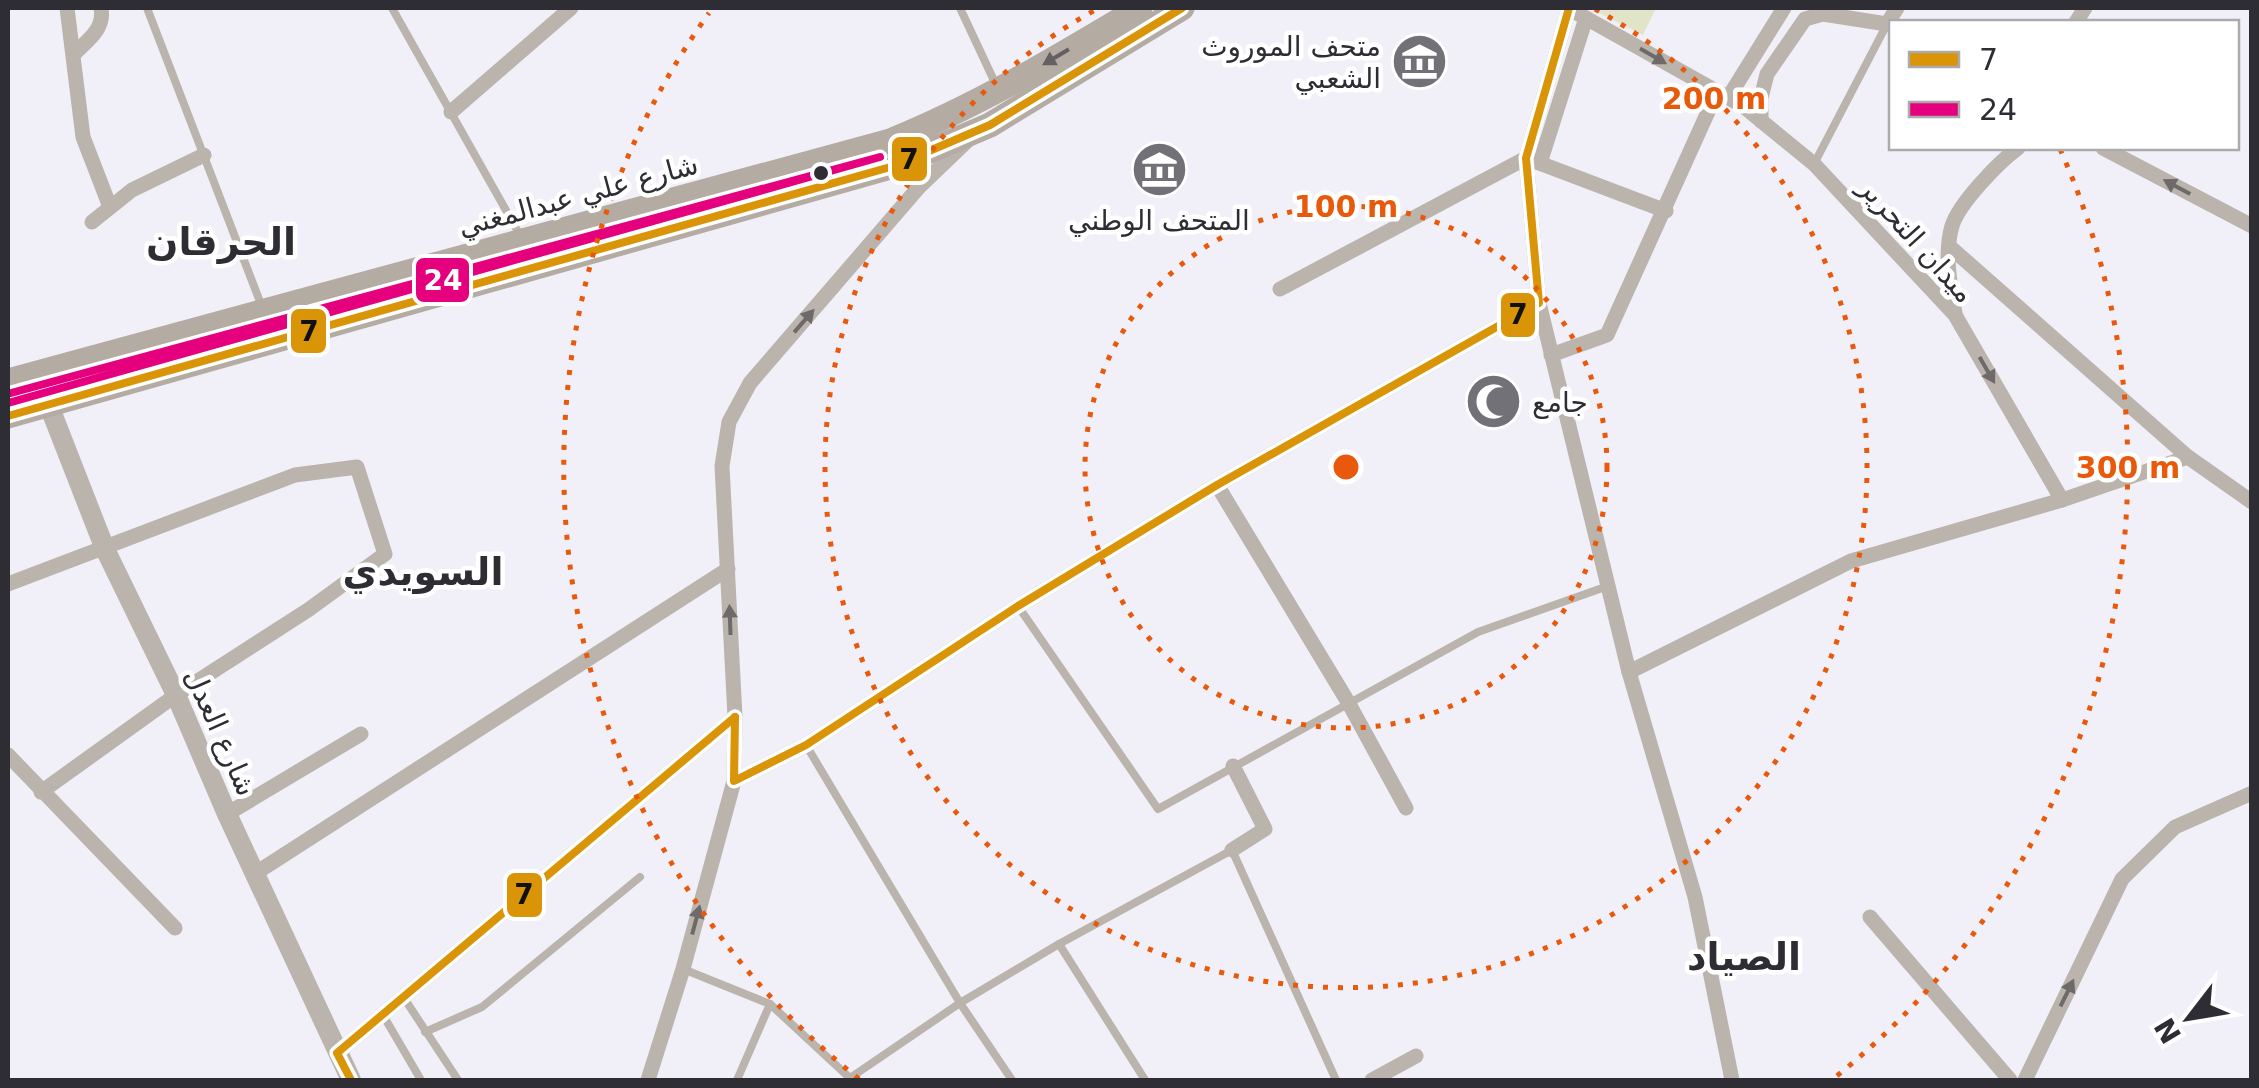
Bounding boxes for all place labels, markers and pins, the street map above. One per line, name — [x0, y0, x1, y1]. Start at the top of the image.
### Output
place label: متحف الموروث الشعبي — [1201, 30, 1381, 95]
museum icon: متحف الموروث الشعبي — [1390, 32, 1450, 92]
museum icon: المتحف الوطني — [1129, 139, 1189, 199]
unlabelled marker — [811, 163, 831, 183]
place label: المتحف الوطني — [1068, 204, 1250, 237]
mosque icon: جامع — [1463, 372, 1523, 432]
place label: جامع — [1532, 386, 1588, 419]
centre of rings — [1328, 449, 1364, 485]

